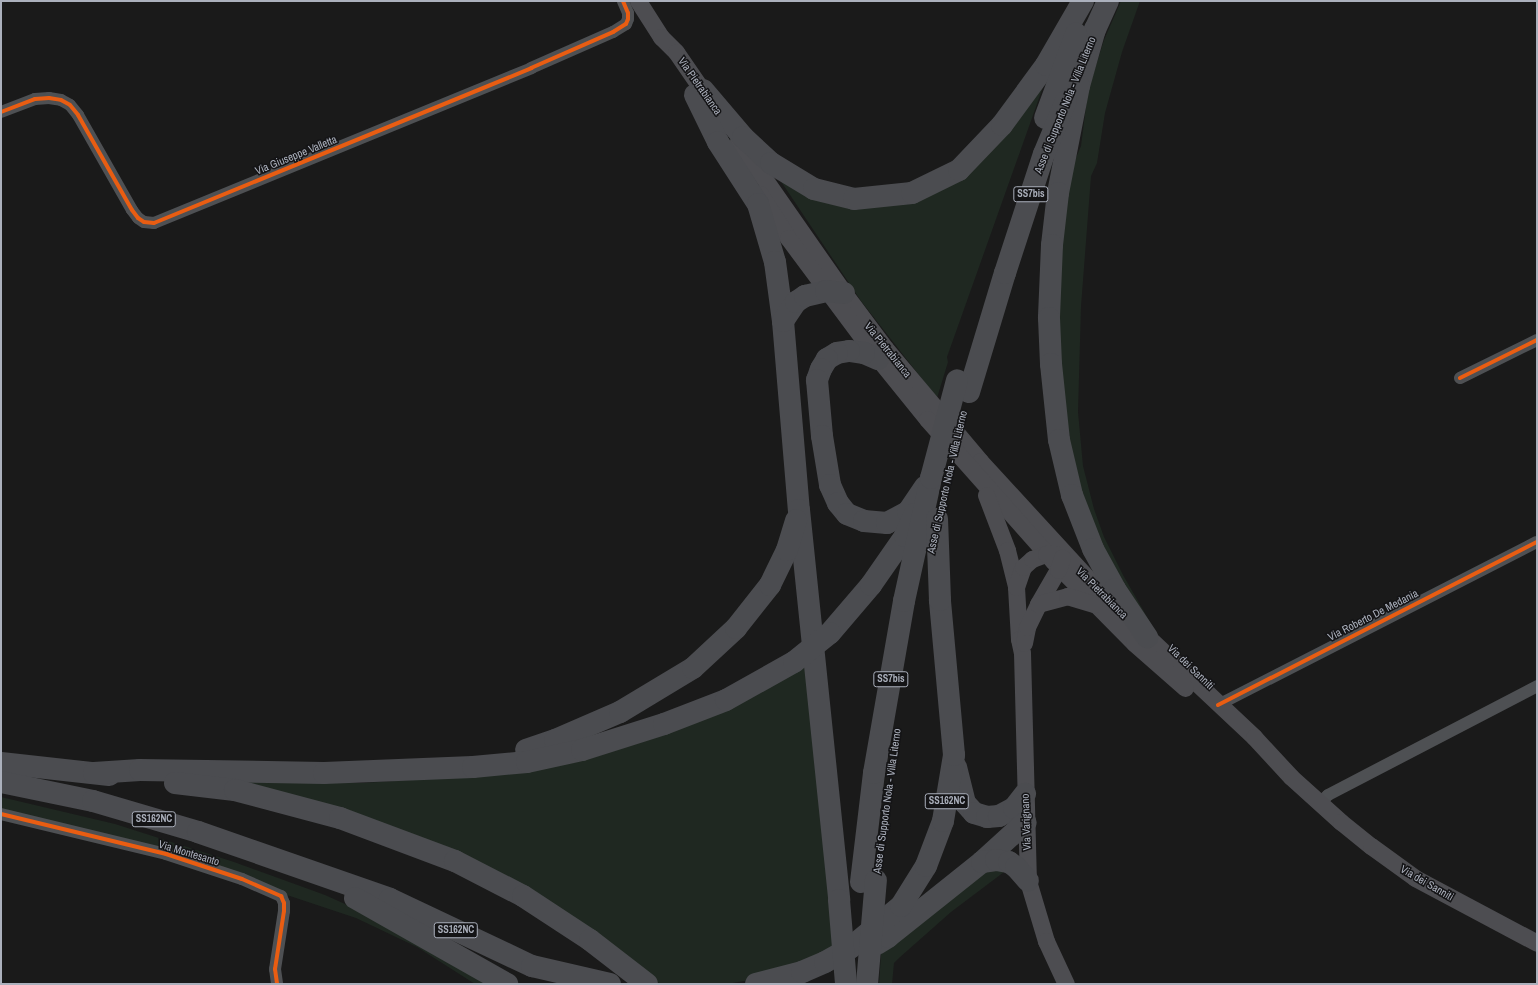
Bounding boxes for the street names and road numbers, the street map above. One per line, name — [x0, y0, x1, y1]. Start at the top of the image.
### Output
street label: Asse di Supporto Nola - Villa Literno — [1031, 35, 1099, 175]
street label: Via Pietrabianca — [675, 55, 725, 117]
street label: Via Giuseppe Valletta — [253, 133, 339, 177]
road number: SS7bis — [1013, 186, 1049, 202]
street label: Via Pietrabianca — [862, 320, 914, 380]
street label: Asse di Supporto Nola - Villa Literno — [924, 409, 970, 555]
street label: Via Pietrabianca — [1074, 565, 1130, 621]
street label: Via Roberto De Medania — [1326, 587, 1420, 643]
street label: Via dei Sanniti — [1165, 642, 1217, 692]
road number: SS7bis — [873, 671, 909, 687]
street label: Asse di Supporto Nola - Villa Literno — [870, 728, 904, 874]
road number: SS162NC — [924, 793, 970, 809]
street label: Via Varignano — [1018, 793, 1034, 851]
road number: SS162NC — [131, 811, 177, 827]
street label: Via Montesanto — [157, 837, 221, 869]
street label: Via dei Sanniti — [1398, 862, 1456, 904]
road number: SS162NC — [433, 922, 479, 938]

